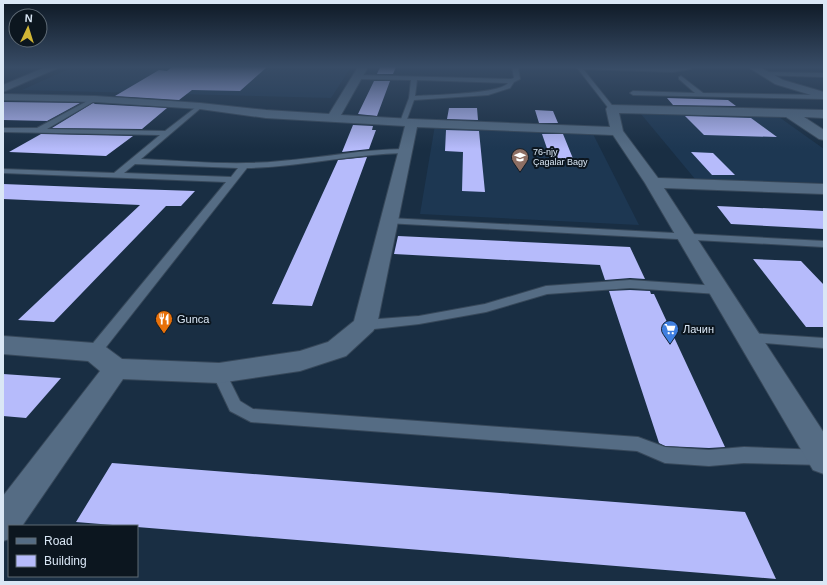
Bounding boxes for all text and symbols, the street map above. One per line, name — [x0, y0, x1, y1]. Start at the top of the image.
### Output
north arrow — [8, 8, 48, 48]
text: N — [24, 12, 33, 24]
school or university icon: 76-njy Çagalar Bagy — [510, 147, 530, 172]
place label: 76-njy Çagalar Bagy — [533, 147, 588, 167]
restaurant icon: Gunca — [154, 309, 174, 334]
place label: Gunca — [177, 313, 210, 325]
supermarket icon: Лачин — [660, 319, 680, 344]
place label: Лачин — [683, 323, 714, 335]
legend — [8, 525, 138, 577]
text: Road — [44, 534, 73, 548]
text: Building — [44, 554, 87, 568]

